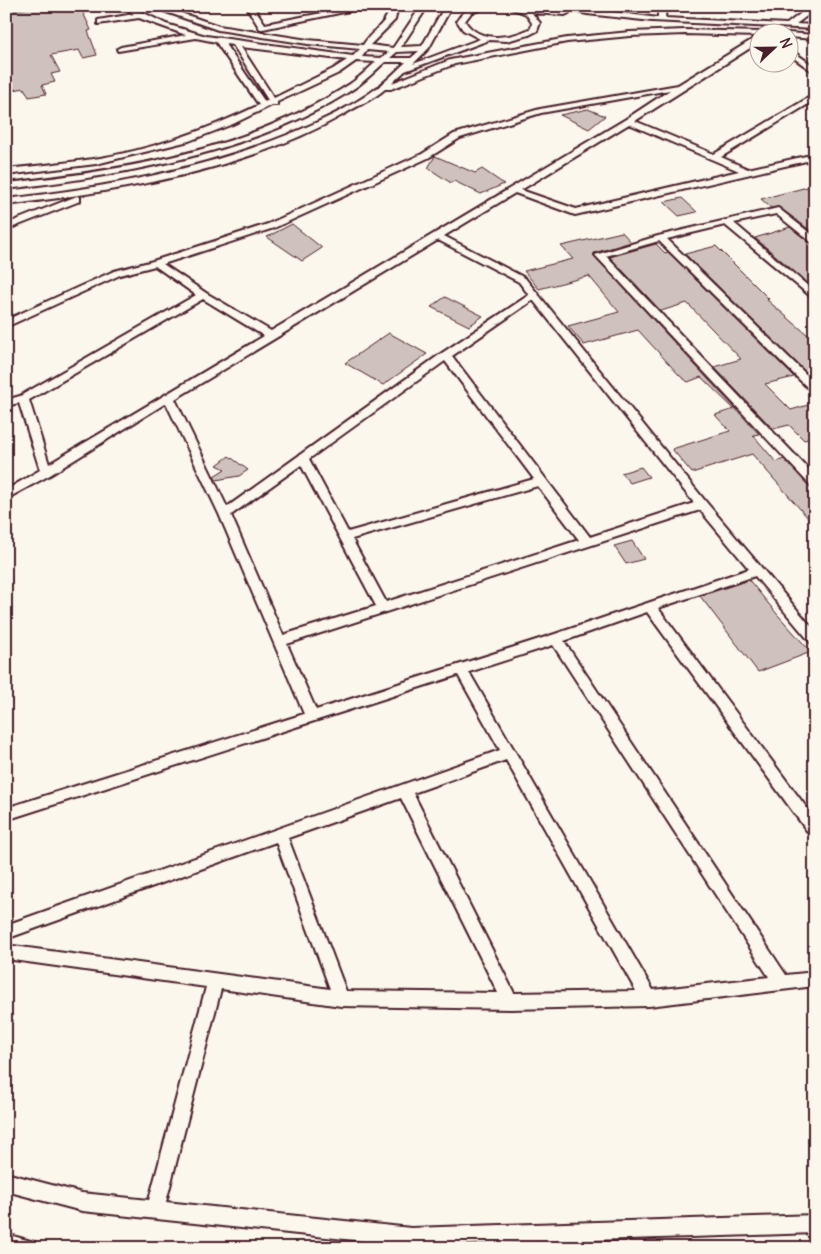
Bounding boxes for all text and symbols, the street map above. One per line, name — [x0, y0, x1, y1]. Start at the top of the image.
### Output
north arrow — [748, 22, 798, 72]
text: N — [776, 35, 796, 51]

